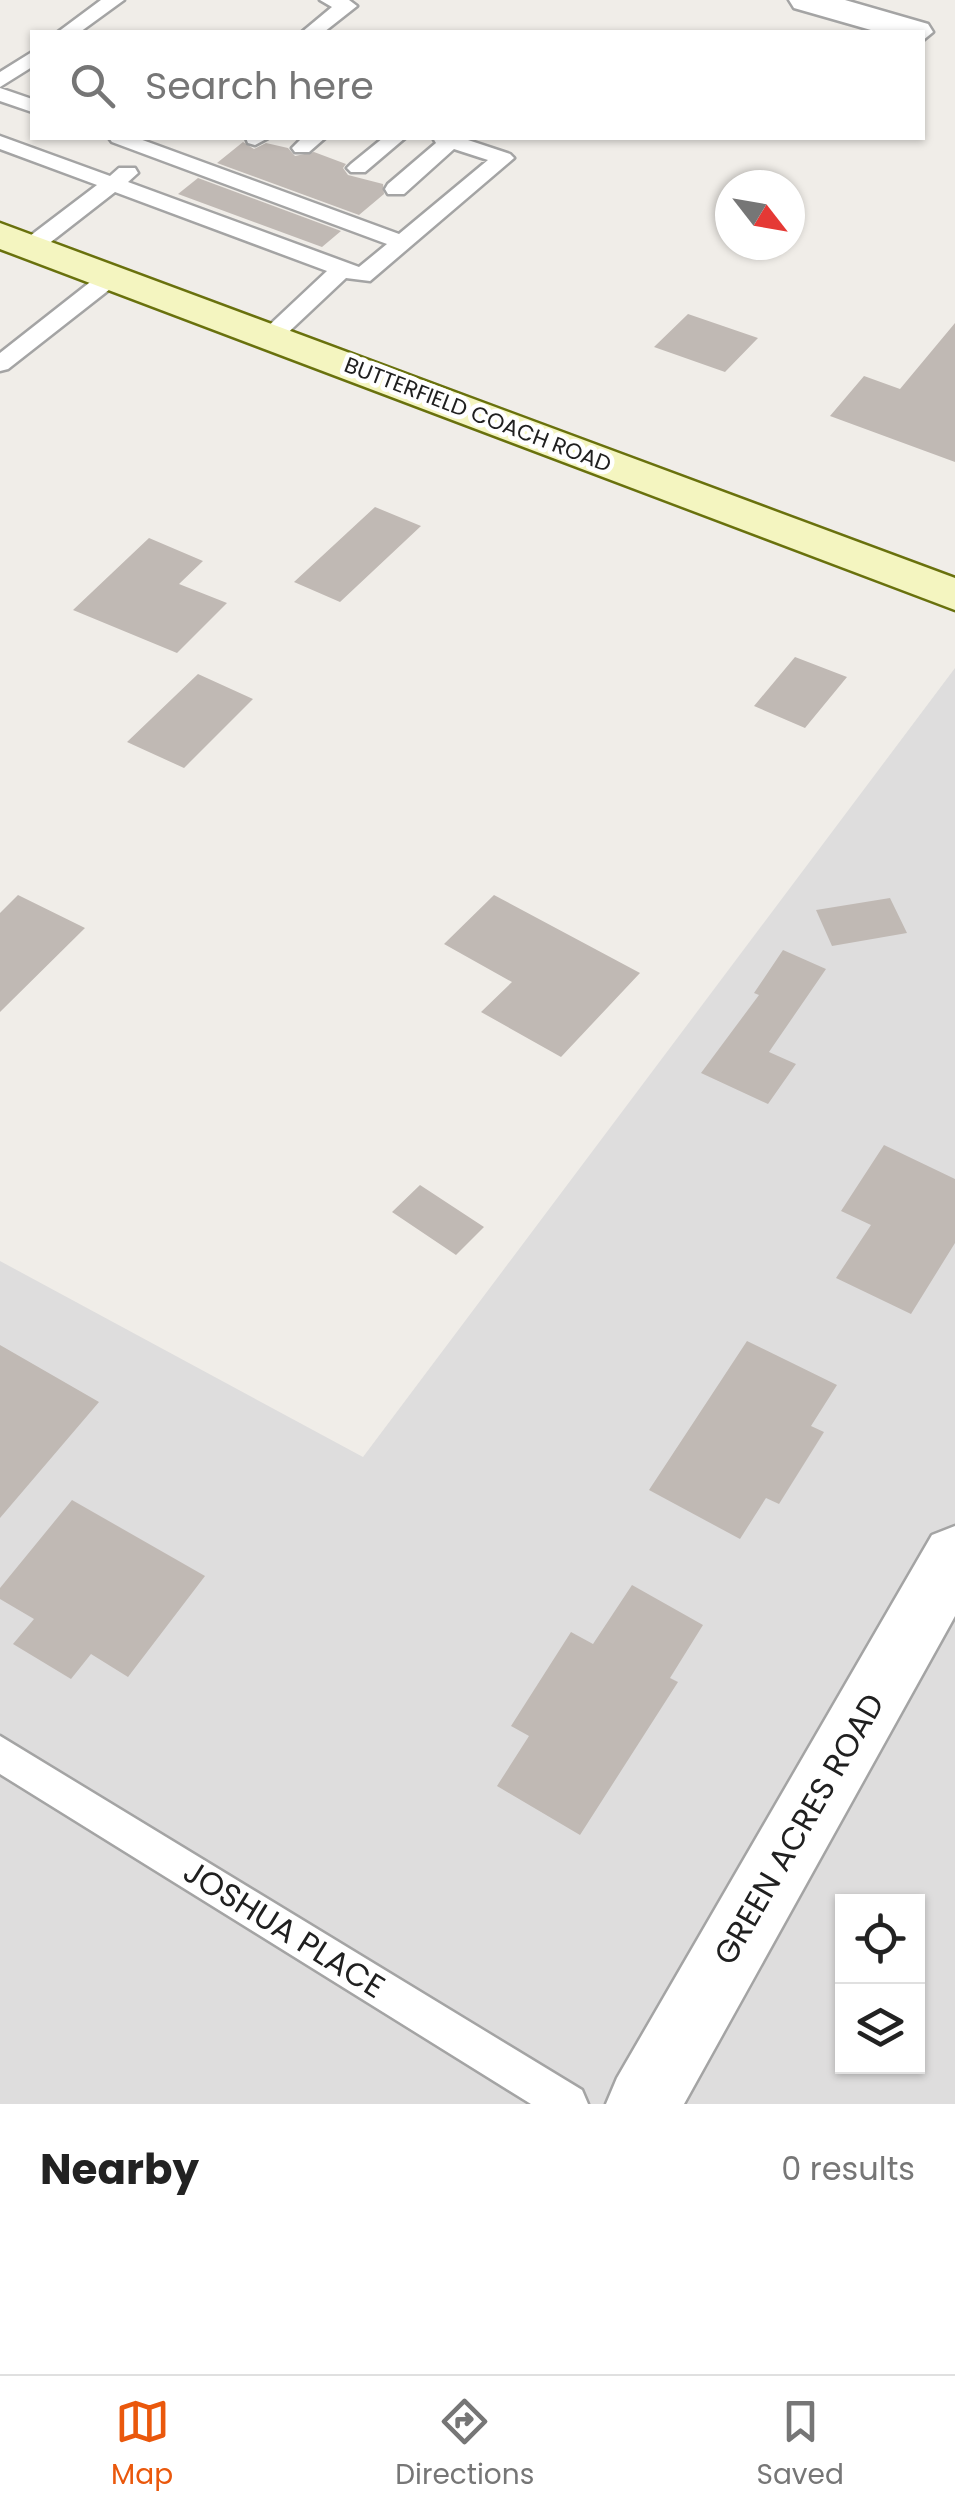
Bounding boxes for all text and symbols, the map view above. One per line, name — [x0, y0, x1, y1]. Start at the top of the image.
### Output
search box — [30, 30, 925, 140]
icon: search — [65, 58, 120, 113]
text: Search here — [145, 59, 374, 112]
north arrow — [715, 170, 805, 260]
street label: BUTTERFIELD COACH ROAD — [340, 349, 616, 480]
street label: GREEN ACRES ROAD — [702, 1685, 895, 1973]
street label: JOSHUA PLACE — [175, 1849, 394, 2009]
map controls — [835, 1894, 925, 2074]
button: locate — [835, 1894, 925, 1984]
button: layers — [835, 1984, 925, 2074]
text: Nearby — [40, 2140, 199, 2199]
text: 0 results — [781, 2146, 915, 2191]
tab: Map — [111, 2394, 173, 2496]
tab: Directions — [395, 2394, 534, 2496]
tab: Saved — [757, 2394, 844, 2496]

